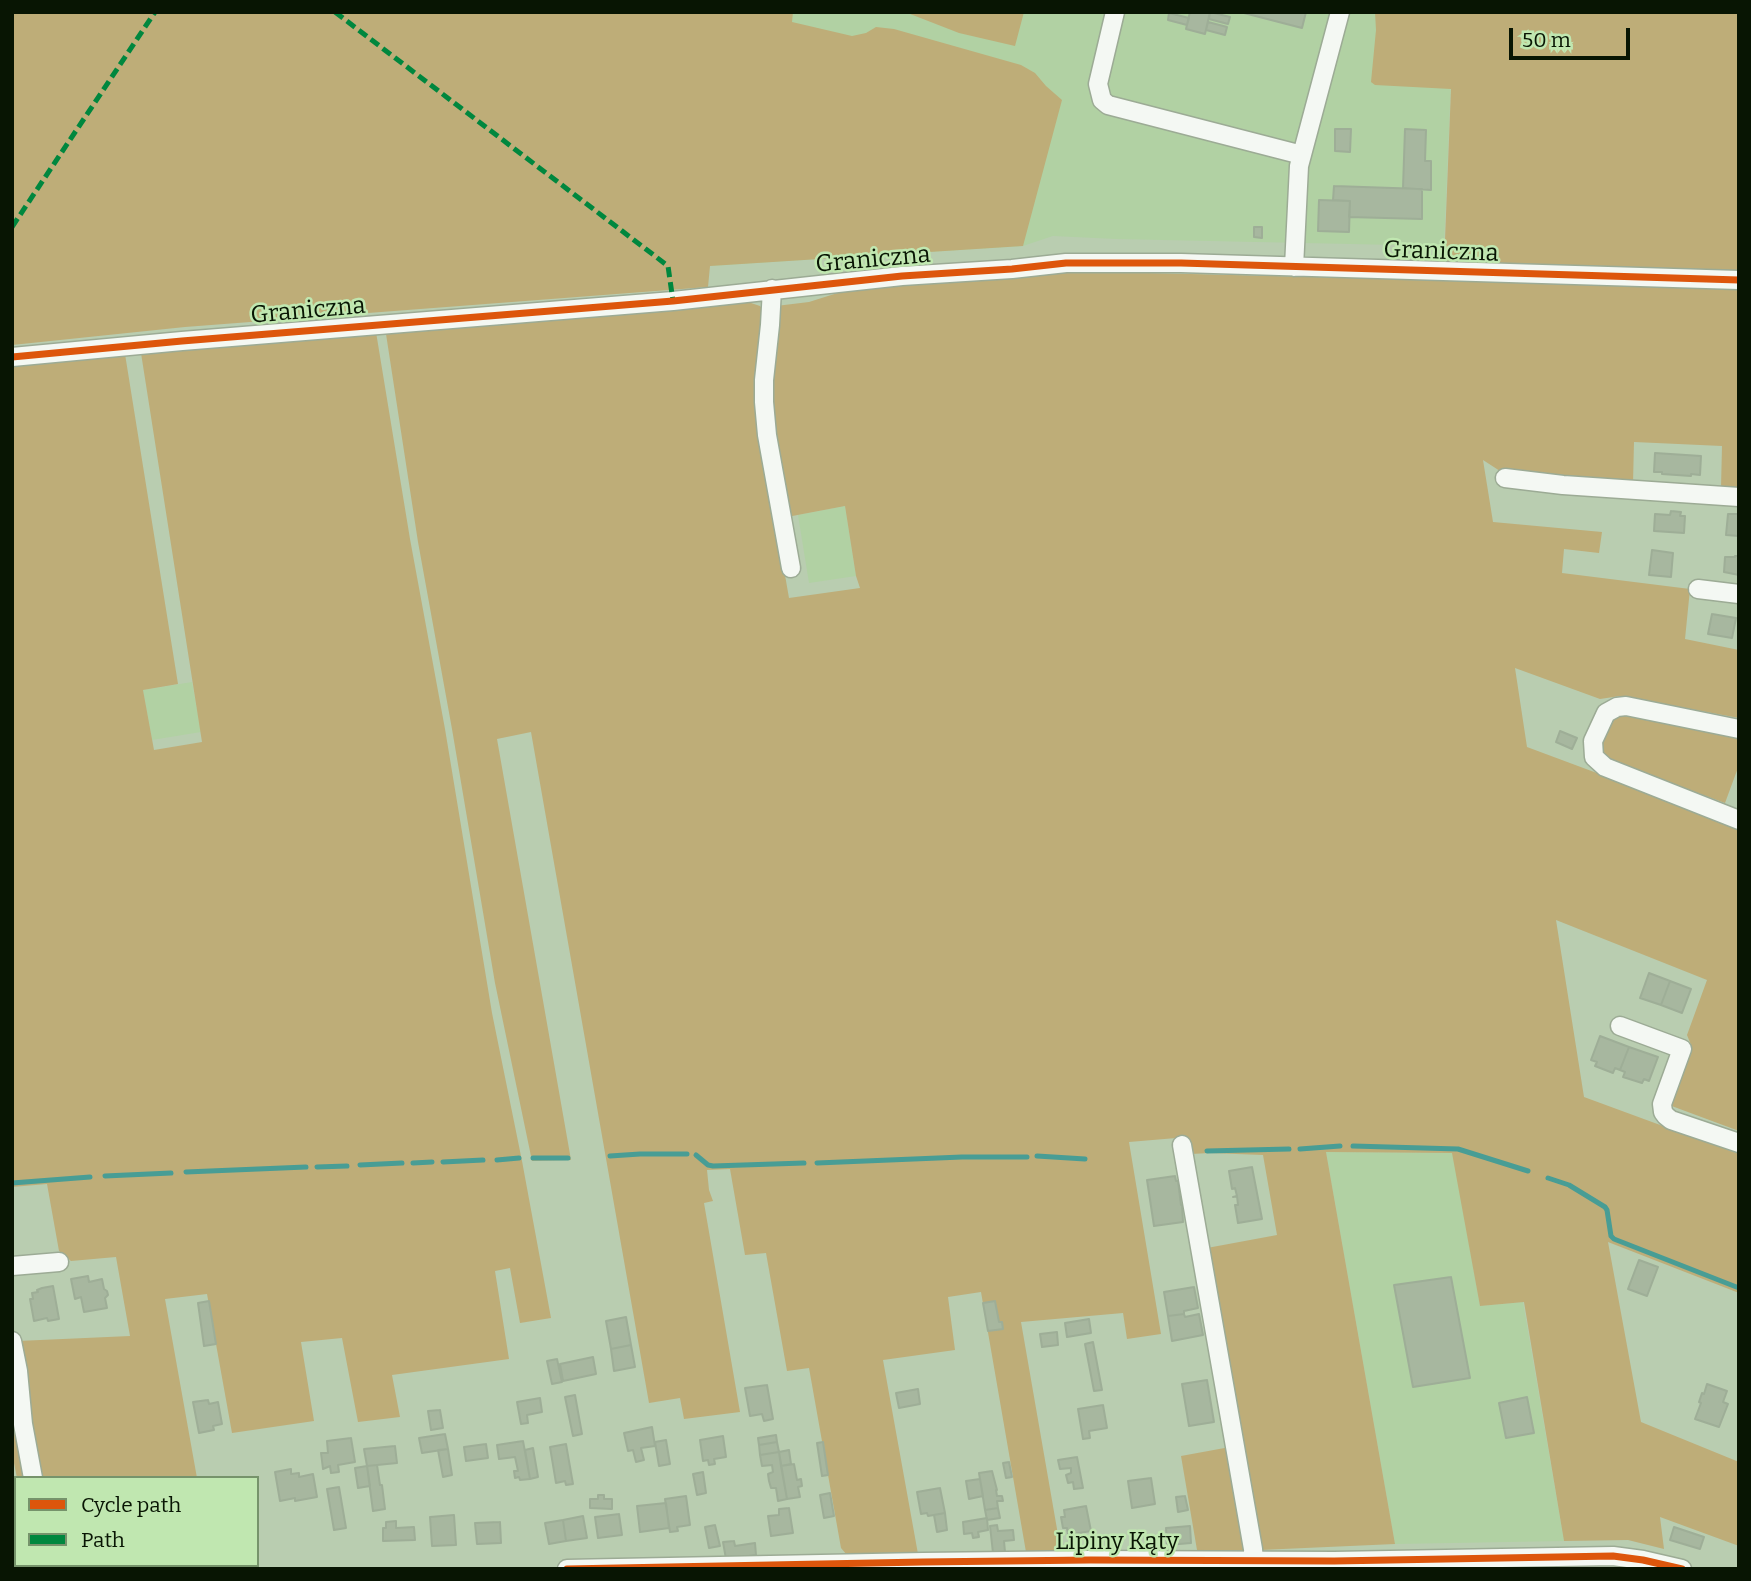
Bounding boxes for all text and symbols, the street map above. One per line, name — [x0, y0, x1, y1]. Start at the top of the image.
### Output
scale bar — [1513, 14, 1634, 58]
text: 50 m — [1522, 27, 1571, 53]
street label: Graniczna — [1383, 236, 1499, 268]
street label: Graniczna — [814, 241, 932, 279]
street label: Graniczna — [249, 292, 367, 330]
legend — [14, 1476, 259, 1567]
text: Cycle path — [81, 1492, 181, 1518]
text: Path — [81, 1527, 125, 1553]
street label: Lipiny Kąty — [1055, 1528, 1179, 1556]

